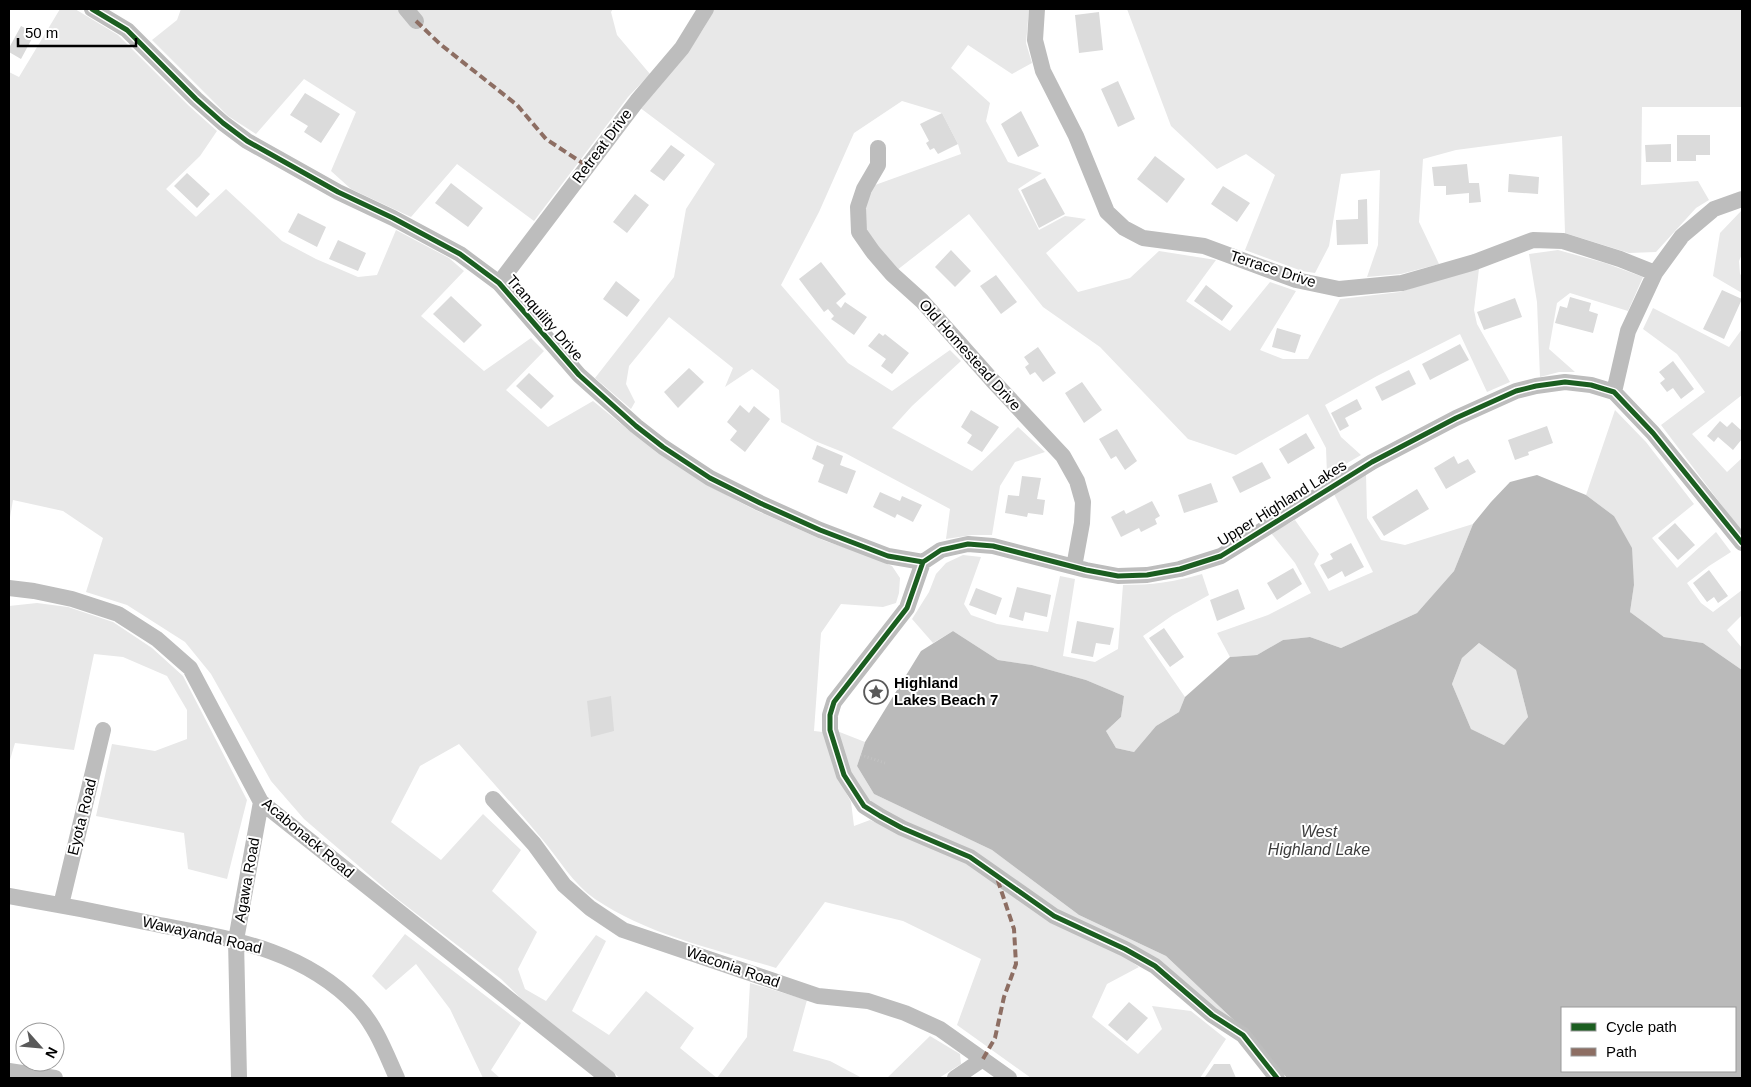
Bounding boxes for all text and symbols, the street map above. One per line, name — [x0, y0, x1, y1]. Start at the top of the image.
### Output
scale bar — [18, 15, 135, 47]
text: 50 m — [25, 24, 58, 41]
street label: Retreat Drive — [568, 105, 635, 186]
street label: Terrace Drive — [1228, 247, 1318, 290]
street label: Tranquility Drive — [504, 271, 587, 364]
street label: Old Homestead Drive — [916, 296, 1025, 414]
street label: Upper Highland Lakes — [1214, 456, 1349, 549]
place label: Highland Lakes Beach 7 — [894, 674, 998, 708]
place icon: Highland Lakes Beach 7 — [863, 679, 889, 705]
street label: Eyota Road — [64, 777, 99, 857]
street label: Acabonack Road — [259, 794, 358, 881]
water label: West Highland Lake — [1268, 823, 1370, 858]
street label: Agawa Road — [231, 836, 262, 924]
street label: Wawayanda Road — [141, 913, 263, 957]
street label: Waconia Road — [684, 943, 782, 990]
legend — [1561, 1007, 1736, 1072]
text: Cycle path — [1606, 1018, 1677, 1035]
north arrow — [15, 1022, 65, 1072]
text: Path — [1606, 1043, 1637, 1060]
text: N — [42, 1045, 61, 1061]

